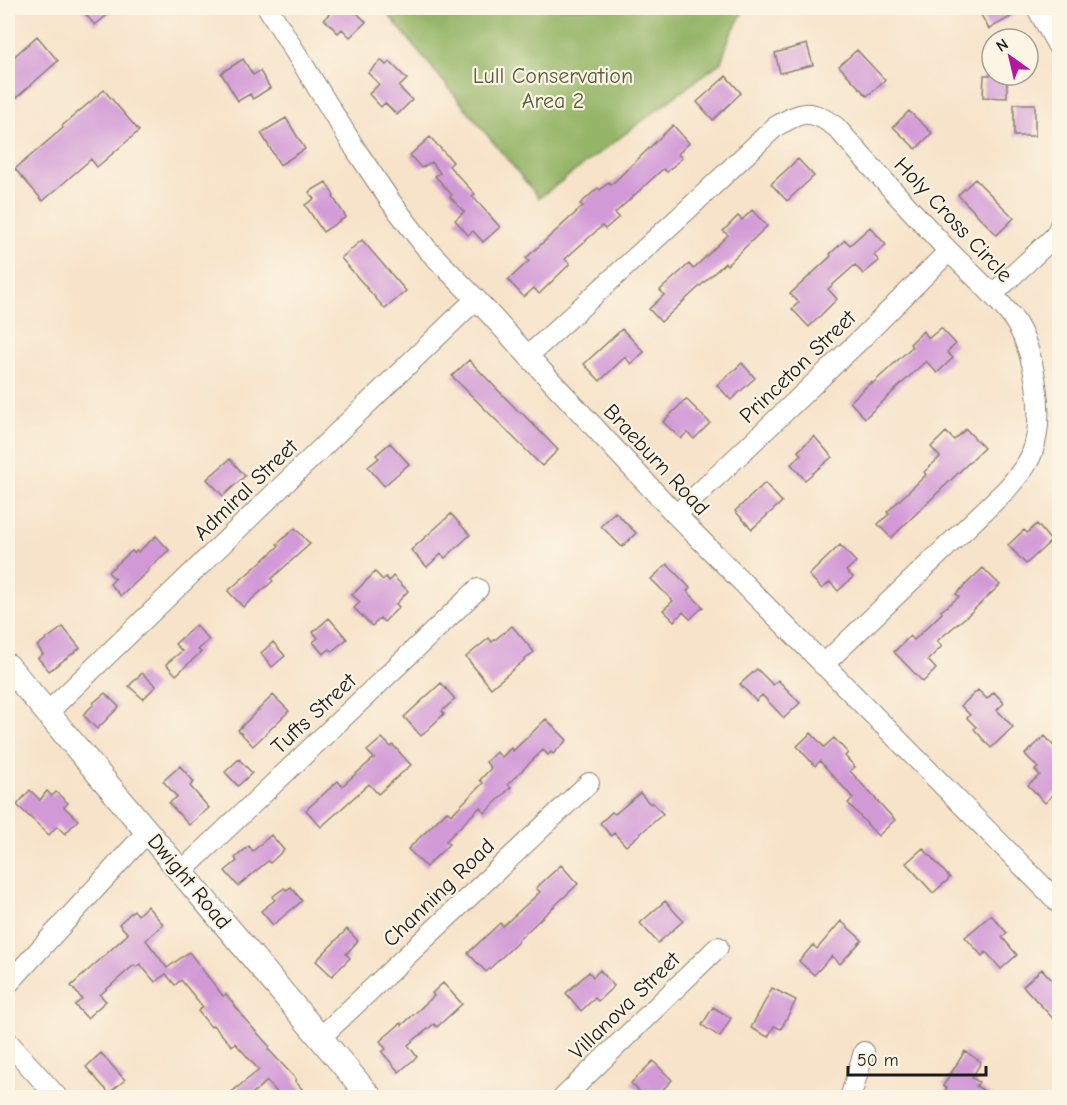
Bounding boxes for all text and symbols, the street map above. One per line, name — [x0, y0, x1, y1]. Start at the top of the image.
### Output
north arrow — [980, 27, 1040, 87]
text: N — [993, 35, 1012, 56]
park label: Lull Conservation Area 2 — [473, 63, 633, 114]
street label: Holy Cross Circle — [889, 152, 1018, 288]
street label: Princeton Street — [734, 304, 862, 429]
street label: Braeburn Road — [598, 398, 715, 521]
street label: Admiral Street — [188, 433, 304, 546]
street label: Tufts Street — [266, 667, 362, 760]
street label: Dwight Road — [142, 829, 237, 935]
street label: Channing Road — [378, 833, 500, 952]
street label: Villanova Street — [564, 946, 686, 1065]
scale bar — [848, 1039, 986, 1077]
text: 50 m — [857, 1050, 899, 1071]

